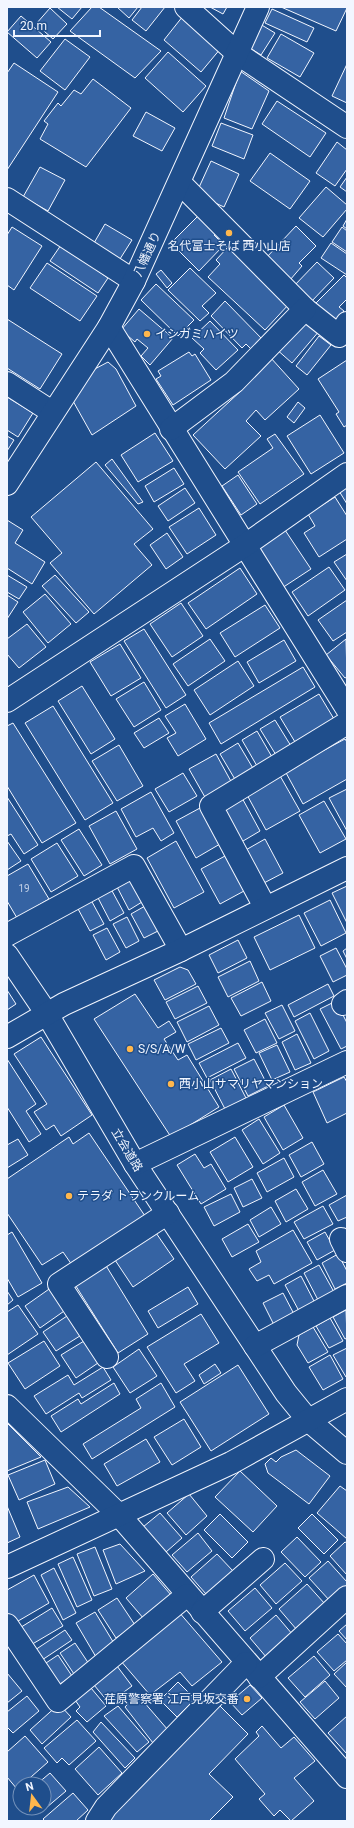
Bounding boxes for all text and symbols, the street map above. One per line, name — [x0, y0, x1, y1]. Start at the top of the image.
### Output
scale bar — [14, 12, 100, 38]
text: 20 m — [20, 19, 47, 33]
marker: 名代富士そば 西小山店 — [224, 228, 234, 238]
street label: 八幡通り — [131, 229, 163, 279]
place label: 名代富士そば 西小山店 — [168, 239, 290, 253]
place label: イシガミハイツ — [155, 327, 239, 341]
marker: イシガミハイツ — [142, 329, 152, 339]
house number: 19 — [18, 883, 30, 894]
place label: S/S/A/W — [138, 1042, 186, 1056]
marker: S/S/A/W — [125, 1044, 135, 1054]
place label: 西小山サマリヤマンション — [179, 1077, 323, 1091]
marker: 西小山サマリヤマンション — [166, 1079, 176, 1089]
street label: 立会道路 — [109, 1126, 145, 1174]
place label: テラダ トランクルーム — [77, 1189, 199, 1203]
marker: テラダ トランクルーム — [64, 1191, 74, 1201]
place label: 荏原警察署 江戸見坂交番 — [104, 1692, 239, 1706]
marker: 荏原警察署 江戸見坂交番 — [242, 1694, 252, 1704]
north arrow — [12, 1776, 52, 1816]
text: N — [24, 1779, 35, 1794]

